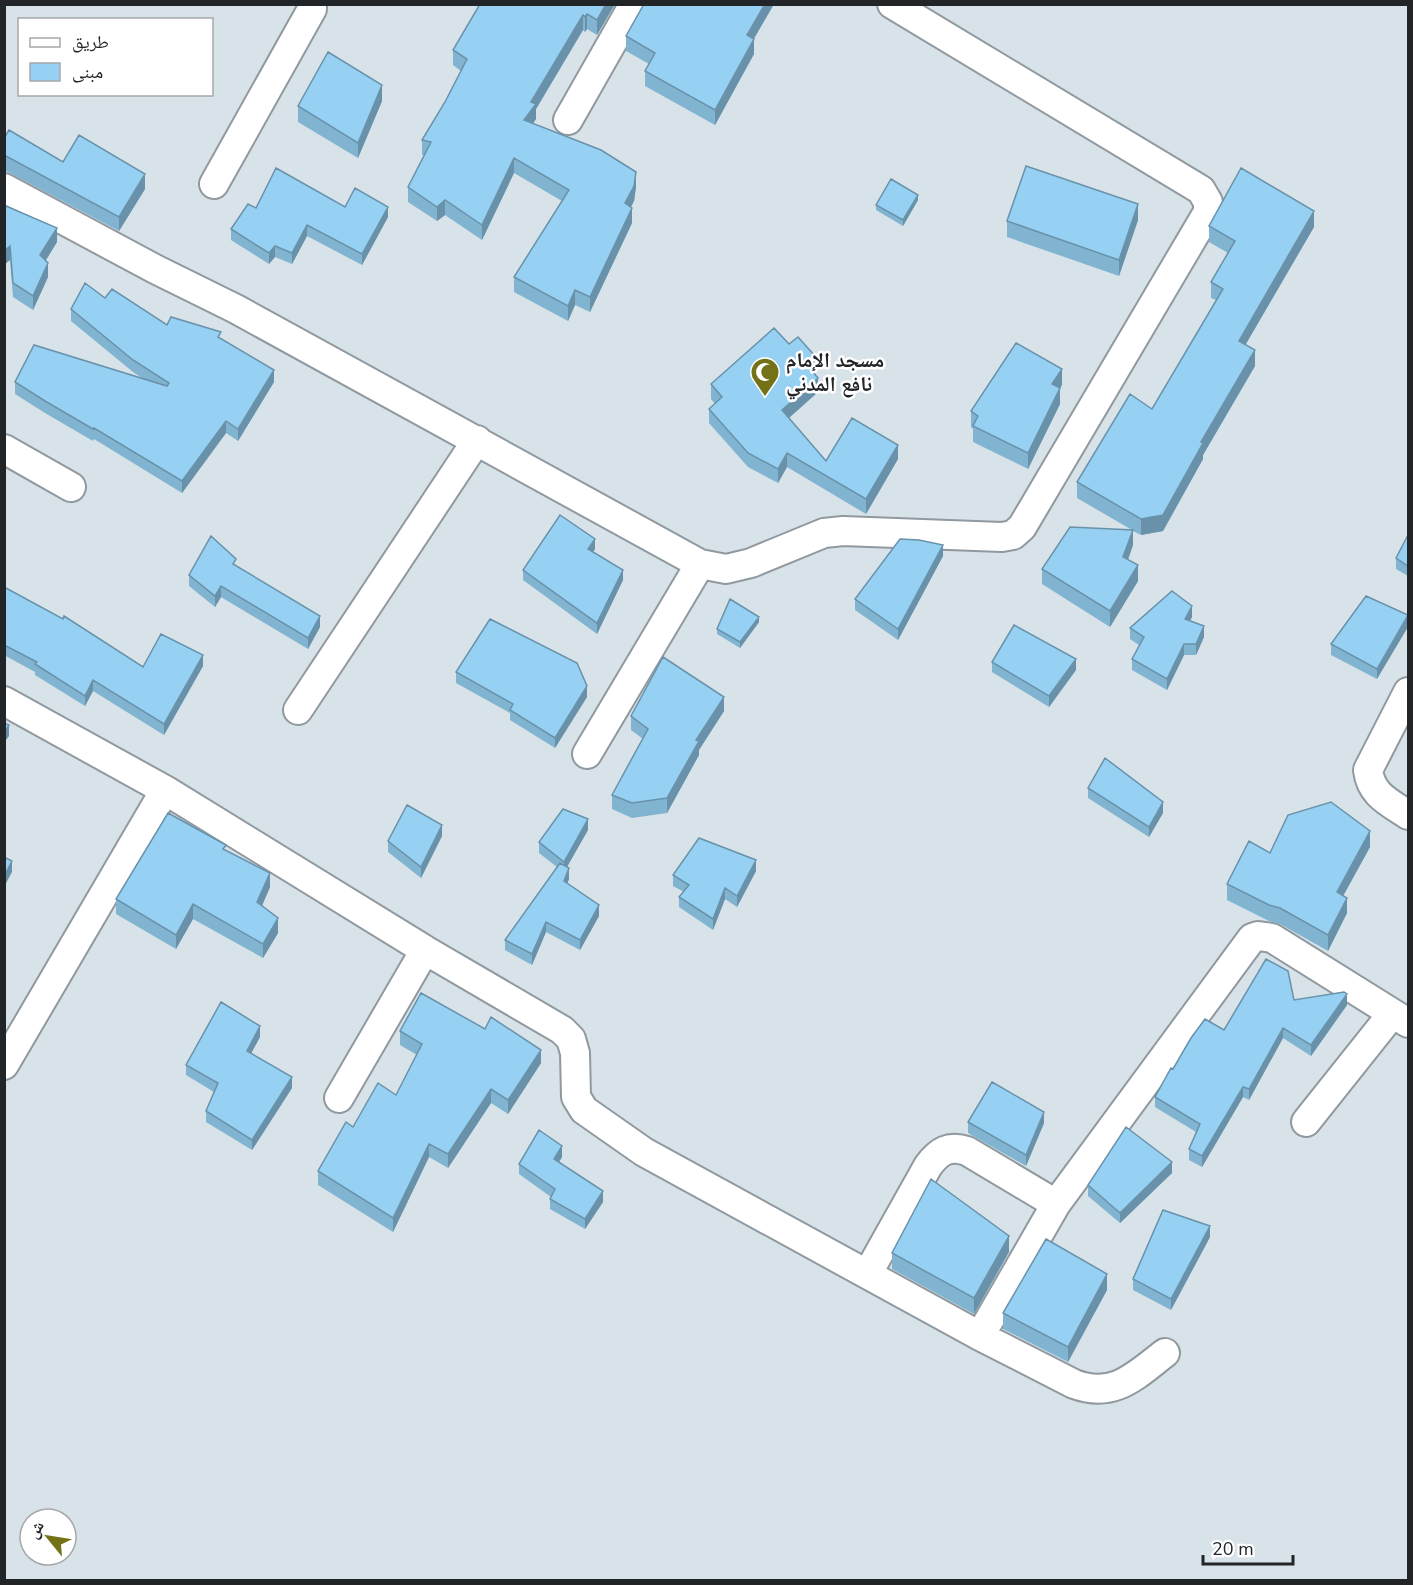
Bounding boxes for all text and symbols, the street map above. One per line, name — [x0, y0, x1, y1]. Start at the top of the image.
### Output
legend — [18, 18, 213, 96]
text: طريق — [72, 30, 109, 54]
text: مبنى — [72, 60, 103, 84]
place label: مسجد الإمام نافع المدني — [786, 346, 884, 400]
mosque icon: مسجد الإمام نافع المدني — [749, 356, 781, 398]
north arrow — [18, 1507, 78, 1567]
text: ش — [22, 1517, 50, 1543]
scale bar — [1203, 1528, 1293, 1566]
text: 20 m — [1212, 1537, 1254, 1561]

